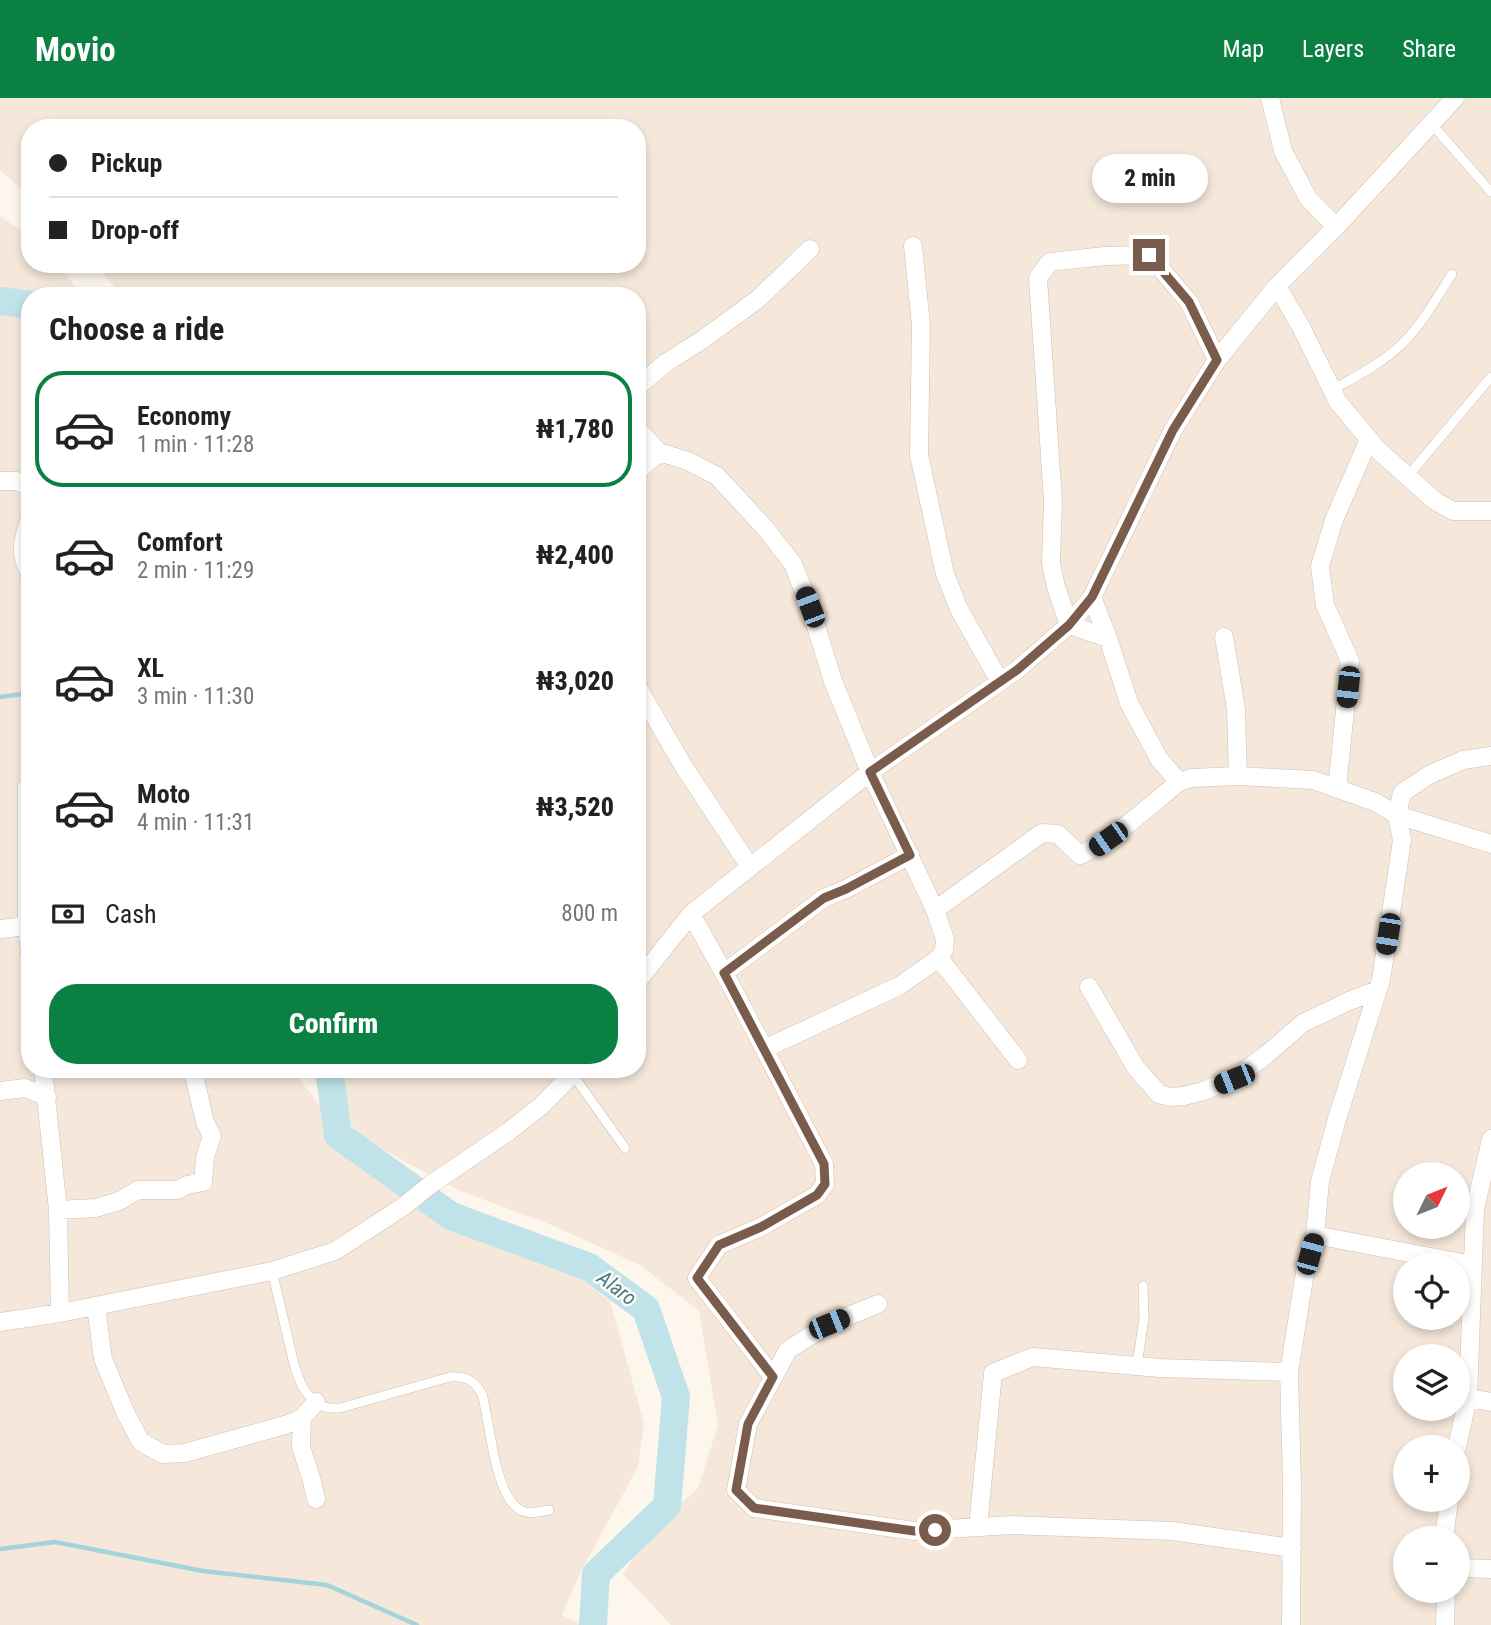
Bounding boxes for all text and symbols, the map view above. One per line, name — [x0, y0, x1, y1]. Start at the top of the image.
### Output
text: Movio — [35, 30, 116, 69]
text: Map — [1223, 35, 1264, 63]
text: Layers — [1302, 35, 1364, 63]
text: Share — [1402, 35, 1456, 63]
text: Pickup — [91, 148, 162, 178]
callout: 2 min — [1091, 153, 1207, 202]
text: 2 min — [1124, 165, 1176, 192]
text: Drop-off — [91, 215, 179, 245]
route end — [1133, 239, 1165, 271]
text: Choose a ride — [49, 310, 224, 348]
icon: car — [53, 398, 116, 461]
text: Economy — [137, 401, 231, 431]
text: ₦1,780 — [536, 414, 614, 444]
text: 1 min · 11:28 — [137, 431, 254, 458]
icon: car — [53, 524, 116, 587]
text: Comfort — [137, 527, 223, 557]
text: ₦2,400 — [536, 540, 614, 570]
text: 2 min · 11:29 — [137, 557, 254, 584]
car — [793, 584, 828, 630]
icon: car — [53, 650, 116, 713]
text: XL — [137, 653, 164, 683]
car — [1336, 665, 1361, 709]
text: ₦3,020 — [536, 666, 614, 696]
text: 3 min · 11:30 — [137, 683, 254, 710]
icon: car — [53, 776, 116, 839]
text: Moto — [137, 779, 190, 809]
text: ₦3,520 — [536, 792, 614, 822]
text: 4 min · 11:31 — [137, 809, 254, 836]
car — [1085, 818, 1132, 860]
icon: cash — [49, 895, 87, 933]
text: Cash — [105, 899, 157, 929]
text: 800 m — [561, 900, 618, 927]
car — [1375, 912, 1402, 956]
button: Confirm — [49, 984, 618, 1064]
car — [1211, 1061, 1258, 1097]
north arrow — [1393, 1162, 1470, 1239]
map controls — [1393, 1162, 1470, 1603]
car — [1295, 1231, 1326, 1277]
button: locate — [1393, 1253, 1470, 1330]
water label: Alaro — [592, 1265, 641, 1310]
car — [806, 1306, 853, 1342]
button: layers — [1393, 1344, 1470, 1421]
button: + — [1393, 1435, 1470, 1512]
route start — [919, 1514, 951, 1546]
button: − — [1393, 1526, 1470, 1603]

